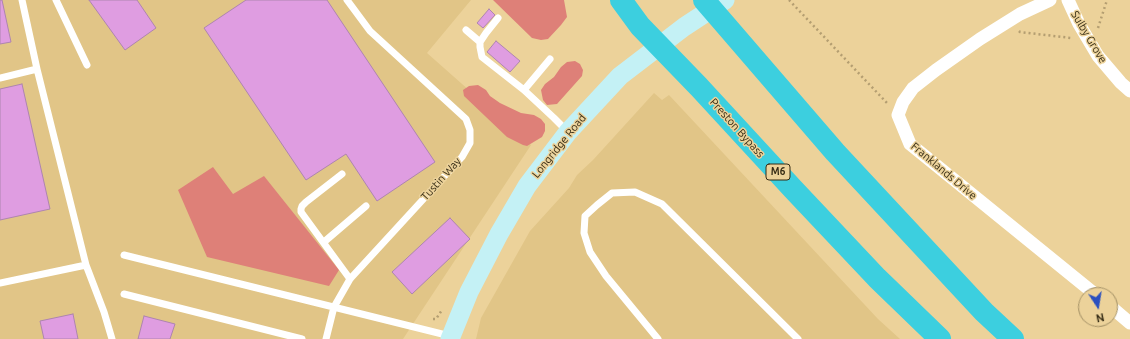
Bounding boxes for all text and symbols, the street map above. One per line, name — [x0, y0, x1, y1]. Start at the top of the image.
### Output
street label: Sulby Grove — [1068, 9, 1110, 65]
street label: Preston Bypass — [707, 96, 767, 160]
street label: Longridge Road — [529, 111, 589, 181]
street label: Franklands Drive — [908, 140, 980, 202]
street label: Tustin Way — [418, 155, 464, 203]
road number: M6 — [766, 164, 790, 180]
north arrow — [1078, 287, 1118, 327]
text: N — [1095, 311, 1106, 324]

